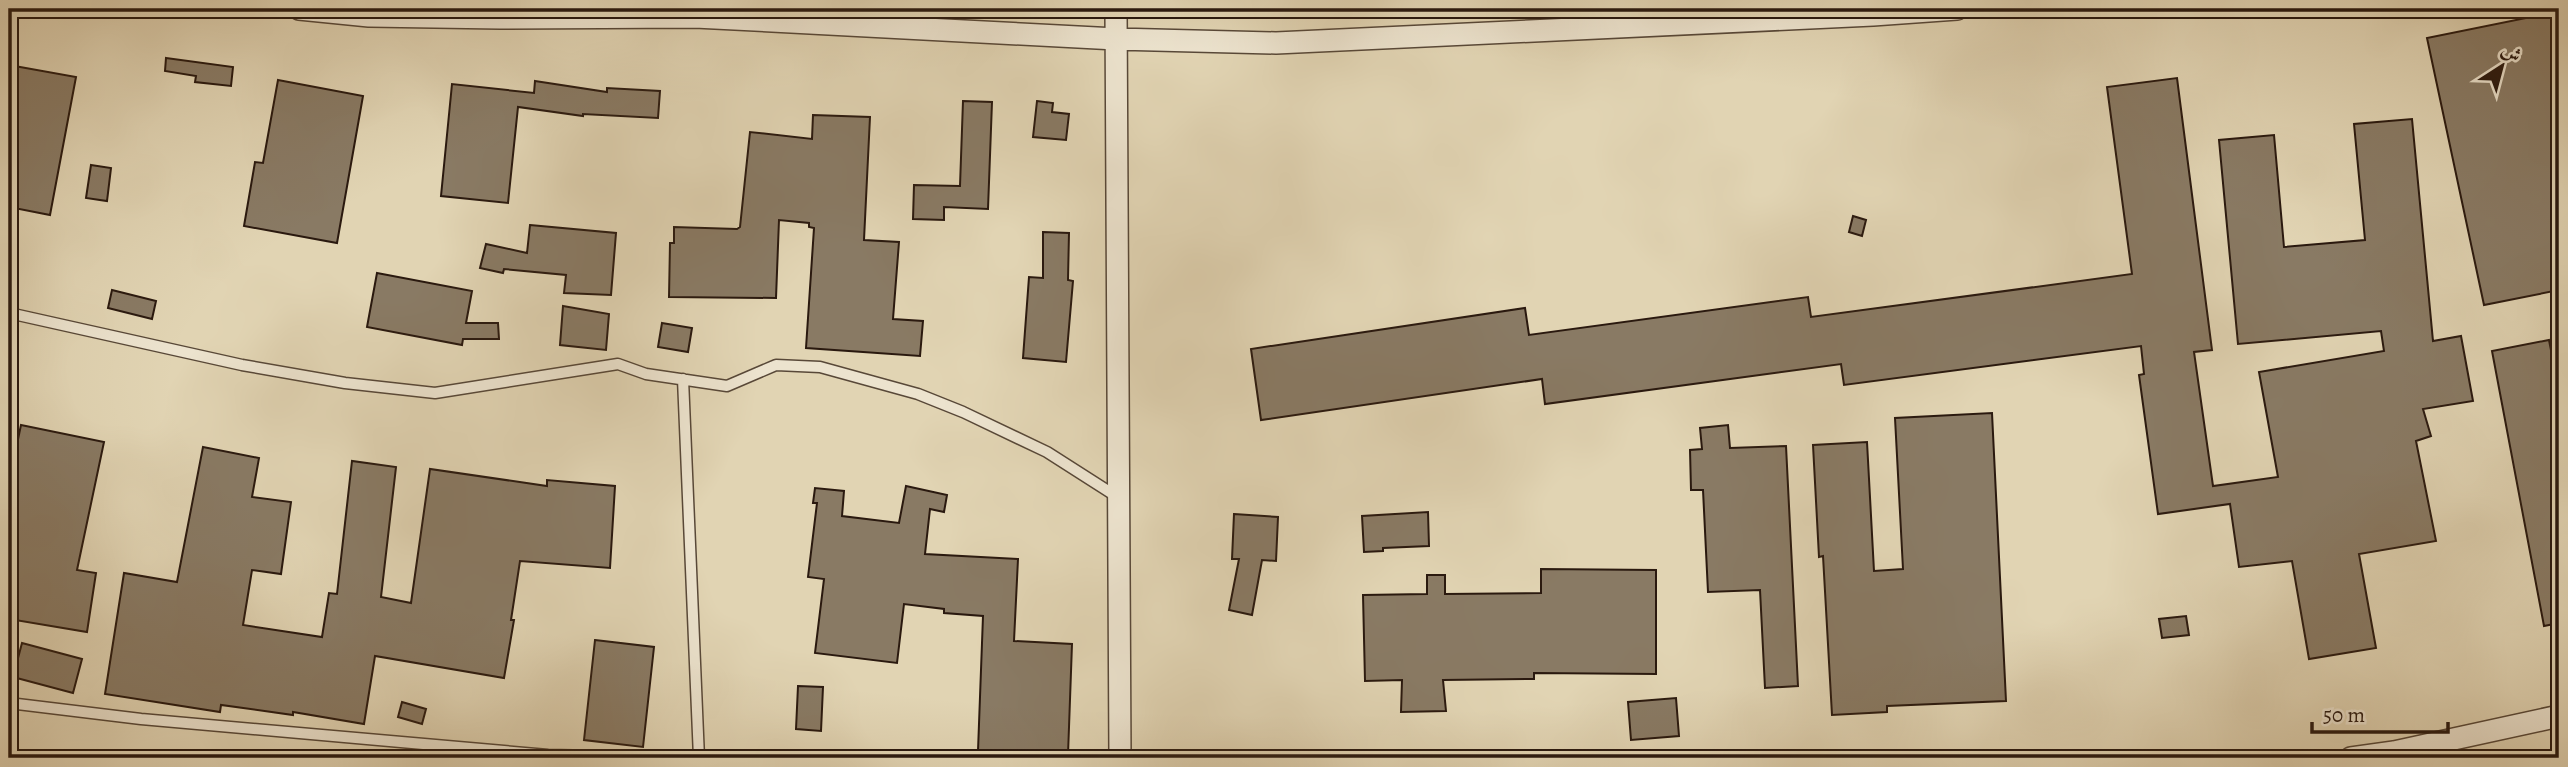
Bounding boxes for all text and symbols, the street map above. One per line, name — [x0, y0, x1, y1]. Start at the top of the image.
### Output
north arrow — [2466, 32, 2536, 102]
text: ش — [2496, 37, 2527, 69]
scale bar — [2312, 690, 2449, 734]
text: 50 m — [2323, 701, 2365, 729]

